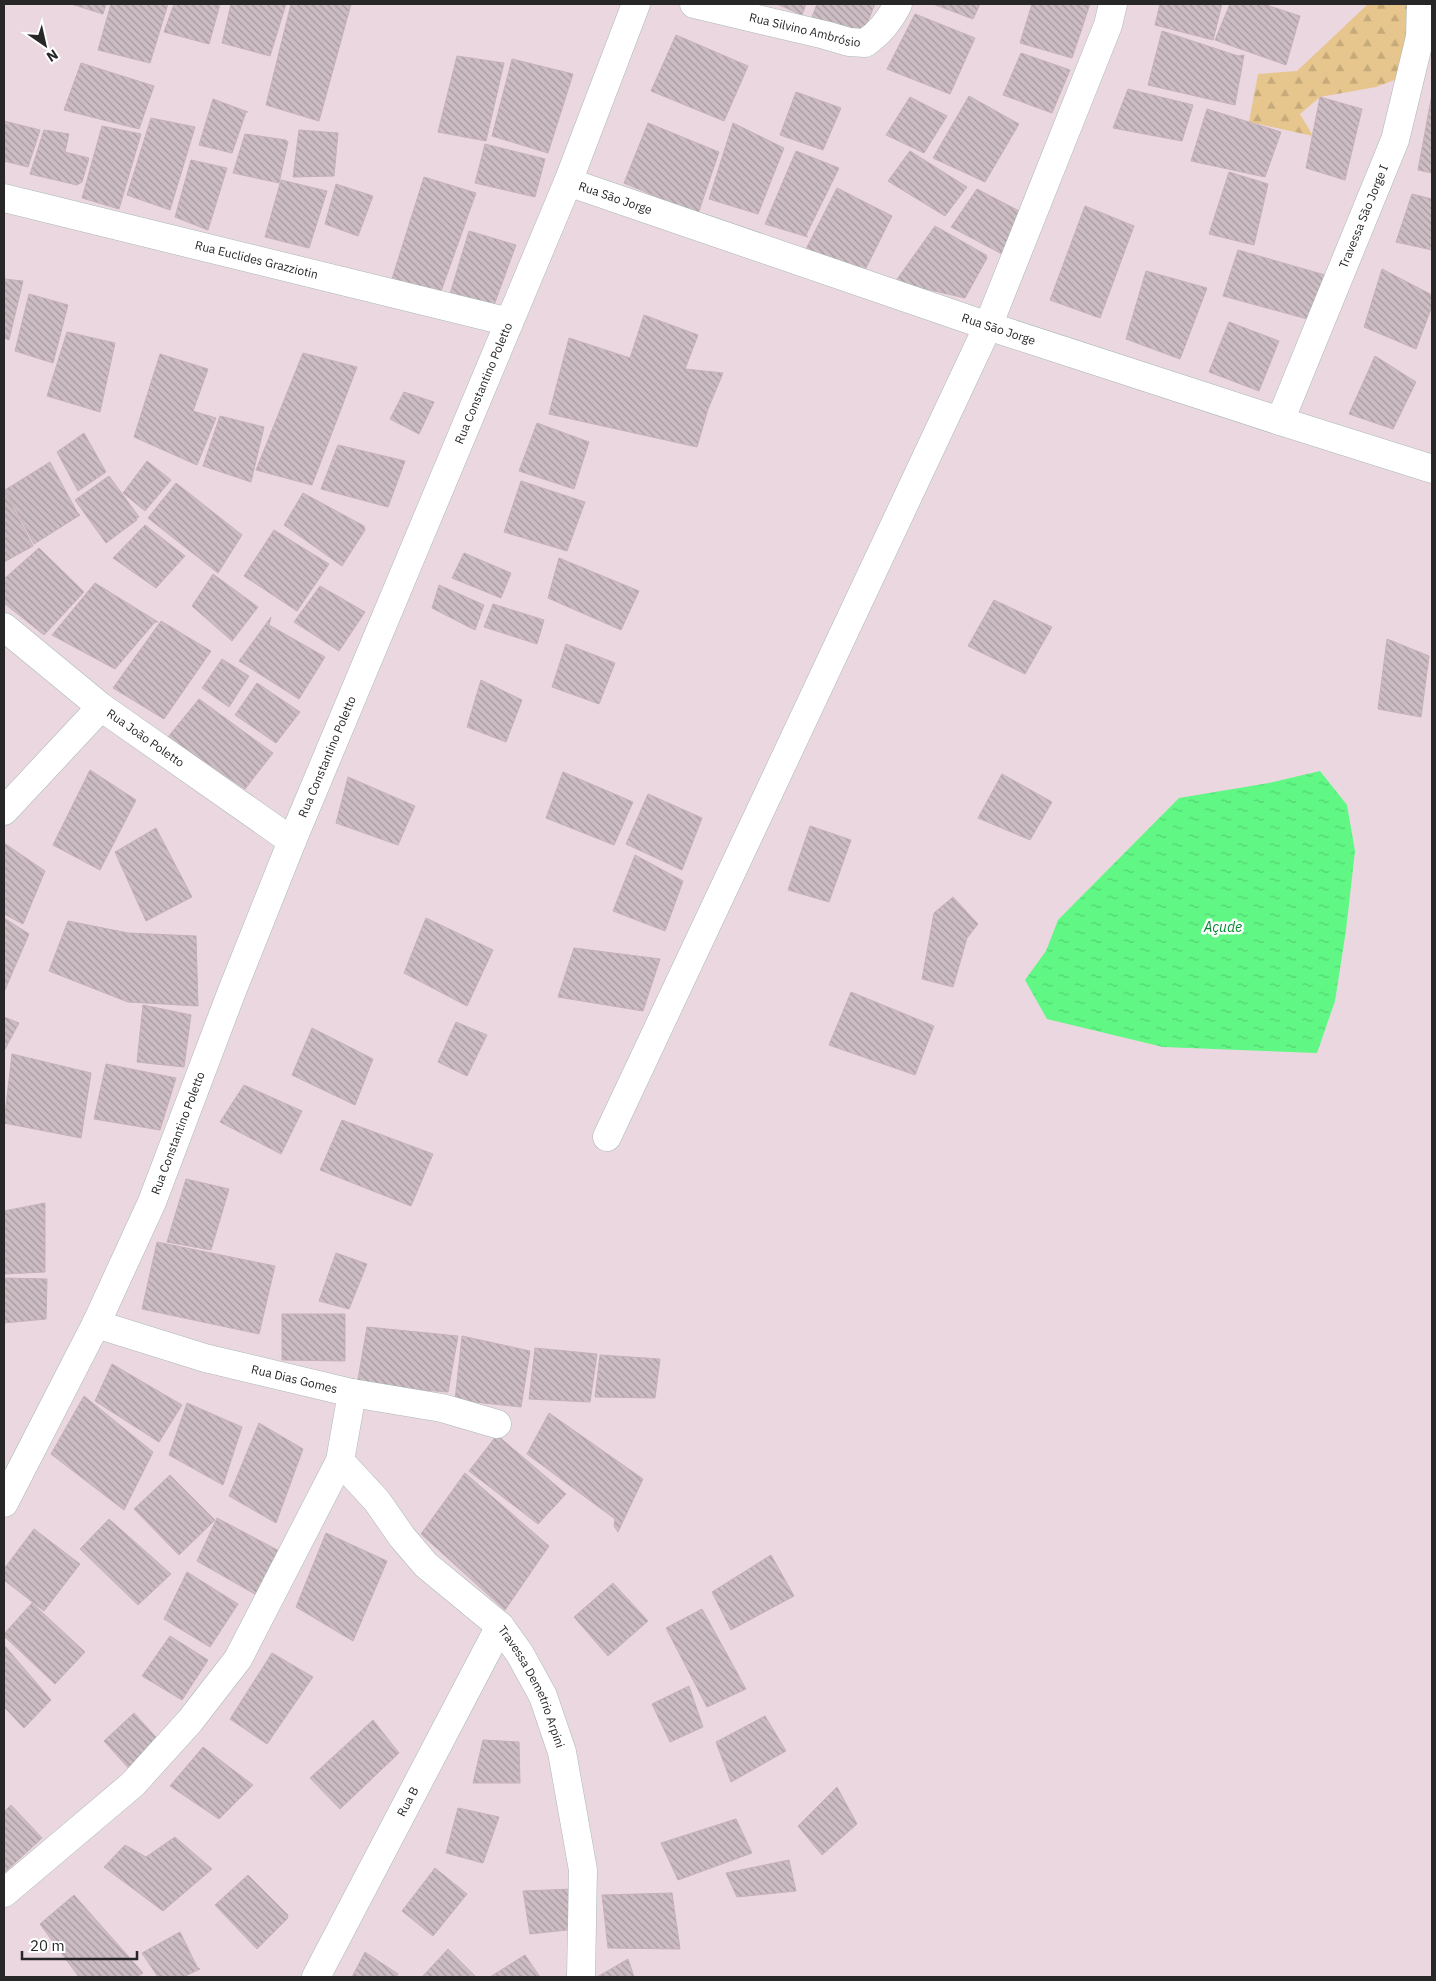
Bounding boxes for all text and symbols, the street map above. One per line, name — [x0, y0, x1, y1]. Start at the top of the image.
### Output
street label: Rua Silvino Ambrósio — [748, 9, 861, 50]
north arrow — [20, 20, 70, 70]
text: N — [43, 45, 62, 66]
street label: Travessa São Jorge I — [1335, 162, 1391, 270]
street label: Rua São Jorge — [577, 178, 655, 217]
street label: Rua Euclides Grazziotin — [194, 237, 320, 282]
street label: Rua São Jorge — [960, 310, 1038, 348]
street label: Rua Constantino Poletto — [451, 320, 515, 446]
street label: Rua Constantino Poletto — [295, 693, 359, 820]
street label: Rua João Poletto — [104, 705, 188, 770]
water label: Açude — [1203, 918, 1242, 936]
street label: Rua Constantino Poletto — [147, 1069, 208, 1197]
street label: Rua Dias Gomes — [250, 1361, 339, 1396]
street label: Travessa Demetrio Arpini — [495, 1622, 568, 1750]
street label: Rua B — [394, 1784, 422, 1819]
scale bar — [22, 1928, 138, 1960]
text: 20 m — [30, 1936, 65, 1955]

